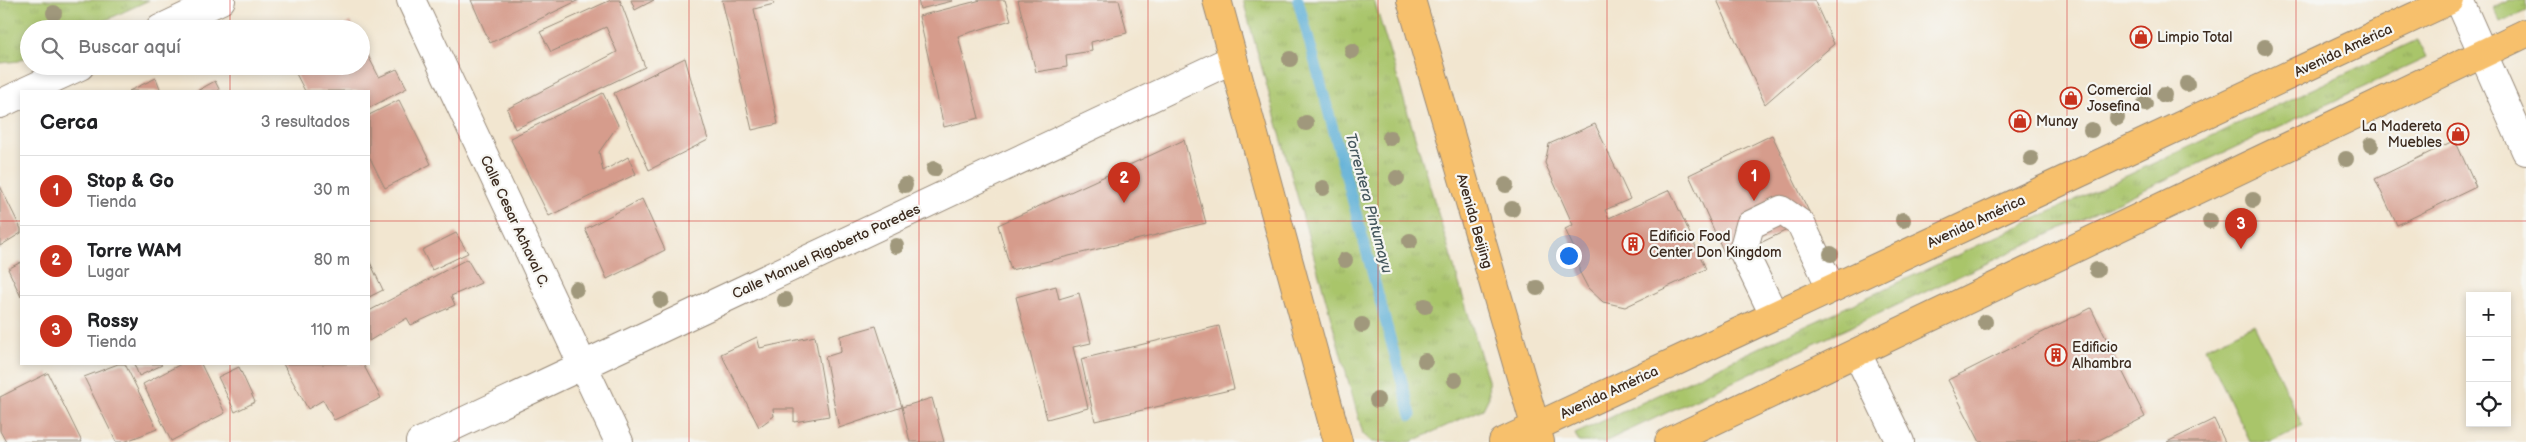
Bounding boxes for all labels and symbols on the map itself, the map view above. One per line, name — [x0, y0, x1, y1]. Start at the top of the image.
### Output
street label: Avenida América — [2291, 20, 2395, 81]
shop icon: Limpio Total — [2129, 25, 2153, 49]
place label: Limpio Total — [2157, 29, 2232, 46]
place label: Comercial Josefina — [2087, 82, 2151, 115]
shop icon: Comercial Josefina — [2059, 86, 2083, 110]
shop icon: Munay — [2008, 109, 2032, 133]
place label: Munay — [2036, 113, 2079, 130]
place label: La Madereta Muebles — [2361, 118, 2442, 151]
shop icon: La Madereta Muebles — [2446, 122, 2470, 146]
water label: Torrentera Pintumayu — [1341, 131, 1397, 276]
street label: Calle Cesar Achaval C. — [477, 153, 553, 290]
pin: 1 — [1738, 160, 1770, 201]
pin: 2 — [1108, 162, 1140, 203]
street label: Avenida Beijing — [1453, 172, 1496, 270]
street label: Avenida América — [1924, 191, 2028, 252]
street label: Calle Manuel Rigoberto Paredes — [729, 200, 923, 303]
pin: 3 — [2225, 208, 2257, 249]
place label: Edificio Food Center Don Kingdom — [1649, 228, 1782, 261]
building icon: Edificio Food Center Don Kingdom — [1621, 232, 1645, 256]
your location — [1556, 243, 1582, 269]
place label: Edificio Alhambra — [2072, 339, 2132, 372]
building icon: Edificio Alhambra — [2044, 343, 2068, 367]
street label: Avenida América — [1557, 362, 1661, 423]

